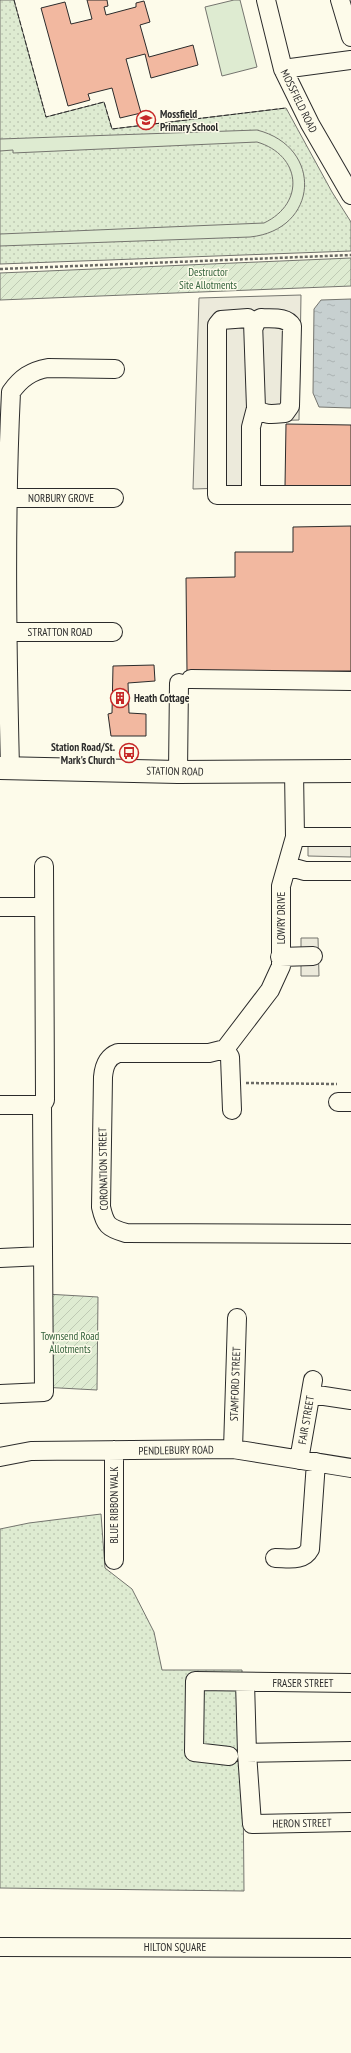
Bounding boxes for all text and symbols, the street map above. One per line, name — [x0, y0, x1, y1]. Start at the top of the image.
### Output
street label: MOSSFIELD ROAD — [278, 67, 320, 135]
place label: Mossfield Primary School — [160, 107, 218, 134]
school or university icon: Mossfield Primary School — [135, 109, 157, 131]
park label: Destructor Site Allotments — [179, 265, 237, 292]
street label: NORBURY GROVE — [28, 491, 94, 505]
street label: STRATTON ROAD — [28, 625, 93, 639]
building icon: Heath Cottage — [109, 687, 131, 709]
place label: Heath Cottage — [134, 691, 190, 705]
place label: Station Road/St. Mark's Church — [51, 740, 115, 767]
bus stop icon: Station Road/St. Mark's Church — [118, 742, 140, 764]
street label: STATION ROAD — [146, 764, 204, 779]
street label: LOWRY DRIVE — [274, 891, 288, 944]
street label: CORONATION STREET — [95, 1127, 111, 1211]
park label: Townsend Road Allotments — [41, 1329, 100, 1356]
street label: STAMFORD STREET — [227, 1346, 243, 1421]
street label: FAIR STREET — [295, 1394, 317, 1445]
street label: PENDLEBURY ROAD — [138, 1442, 214, 1458]
street label: BLUE RIBBON WALK — [107, 1466, 121, 1544]
street label: FRASER STREET — [272, 1676, 334, 1690]
street label: HERON STREET — [272, 1815, 332, 1831]
street label: HILTON SQUARE — [144, 1940, 206, 1954]

